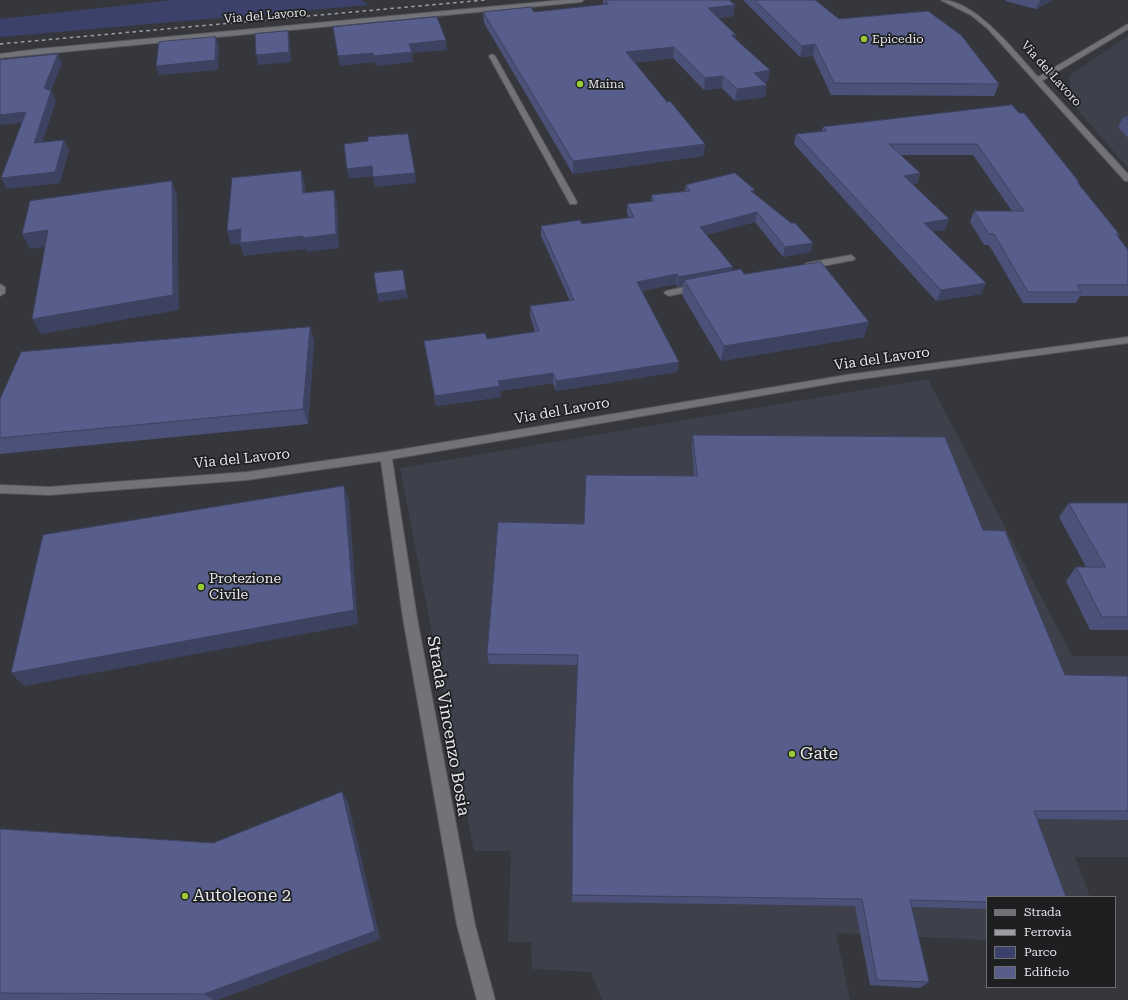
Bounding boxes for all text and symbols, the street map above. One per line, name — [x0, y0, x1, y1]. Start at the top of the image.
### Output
street label: Via del Lavoro — [223, 5, 307, 27]
place label: Epicedio — [872, 32, 924, 46]
marker: Epicedio — [859, 34, 869, 44]
street label: Via del Lavoro — [1018, 38, 1084, 110]
place label: Maina — [588, 77, 624, 91]
marker: Maina — [575, 79, 585, 89]
street label: Via del Lavoro — [833, 344, 931, 374]
street label: Via del Lavoro — [513, 394, 611, 428]
street label: Via del Lavoro — [193, 446, 291, 472]
place label: Protezione Civile — [209, 571, 281, 604]
marker: Protezione Civile — [196, 582, 206, 592]
street label: Strada Vincenzo Bosia — [422, 634, 474, 818]
place label: Gate — [800, 744, 838, 764]
marker: Gate — [787, 749, 797, 759]
place label: Autoleone 2 — [193, 886, 291, 906]
marker: Autoleone 2 — [180, 891, 190, 901]
legend — [986, 896, 1116, 988]
text: Strada — [1024, 905, 1061, 919]
text: Ferrovia — [1024, 925, 1071, 939]
text: Parco — [1024, 945, 1057, 959]
text: Edificio — [1024, 965, 1069, 979]

